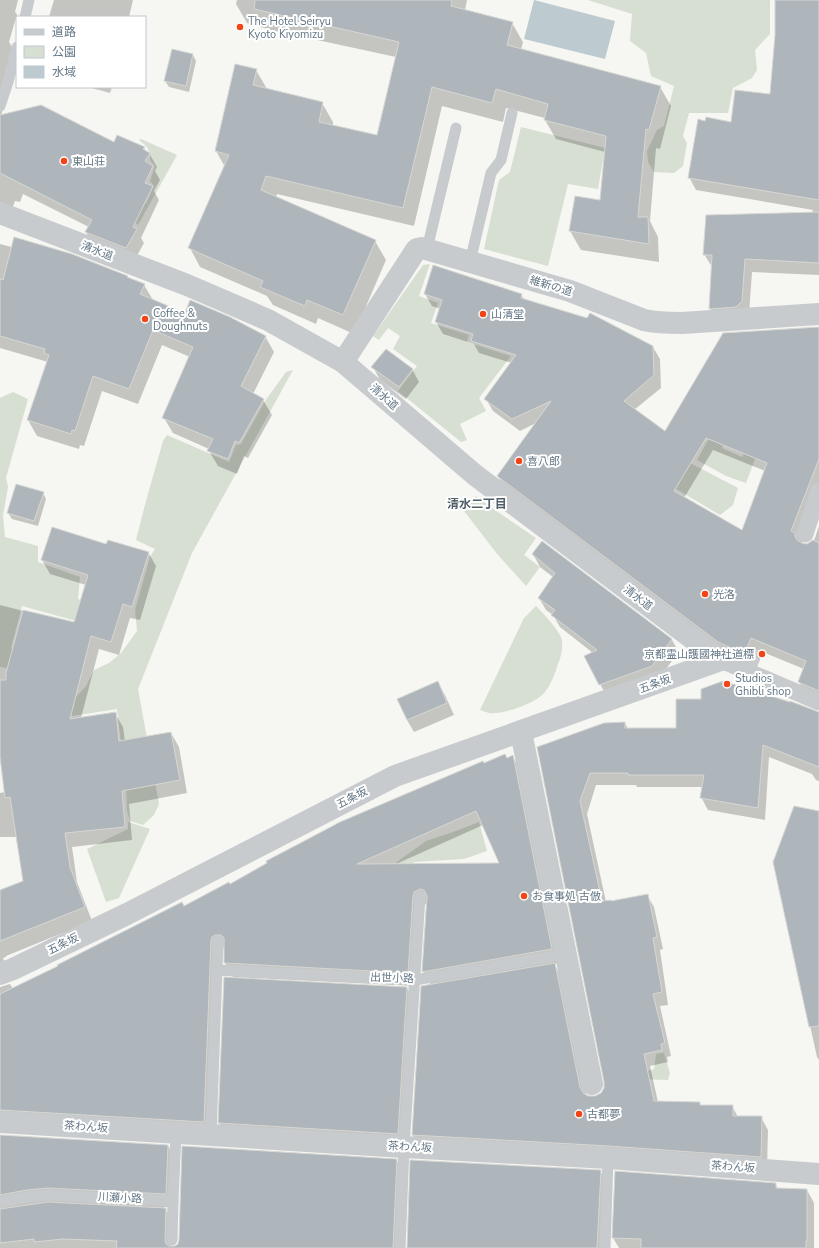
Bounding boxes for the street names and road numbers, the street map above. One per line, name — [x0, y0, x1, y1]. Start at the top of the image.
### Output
street label: 清水道 — [79, 238, 115, 264]
street label: 維新の道 — [528, 272, 574, 300]
street label: 清水道 — [367, 381, 401, 413]
street label: 清水道 — [620, 582, 656, 614]
street label: 五条坂 — [637, 671, 673, 697]
street label: 五条坂 — [334, 784, 370, 812]
street label: 五条坂 — [45, 930, 81, 958]
street label: 出世小路 — [370, 970, 414, 986]
street label: 茶わん坂 — [64, 1118, 108, 1136]
street label: 茶わん坂 — [388, 1138, 432, 1156]
street label: 茶わん坂 — [711, 1158, 755, 1176]
street label: 川瀬小路 — [98, 1189, 142, 1207]

